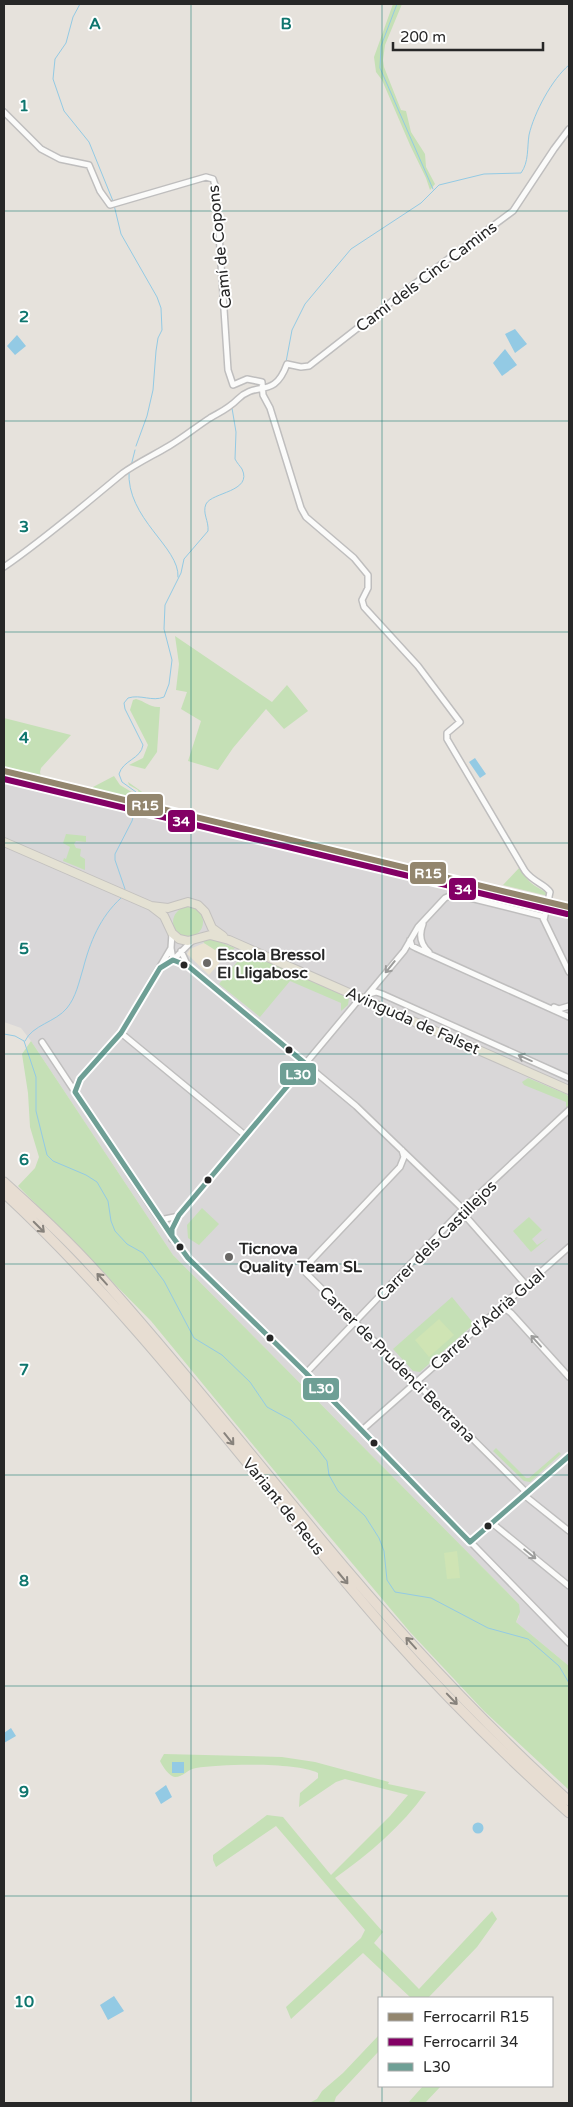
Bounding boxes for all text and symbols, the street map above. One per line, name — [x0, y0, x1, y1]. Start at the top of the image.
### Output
text: A — [89, 14, 101, 34]
text: B — [280, 14, 292, 34]
scale bar — [393, 20, 543, 52]
text: 200 m — [400, 28, 446, 46]
text: 1 — [19, 96, 29, 116]
street label: Camí de Copons — [204, 184, 236, 310]
street label: Camí dels Cinc Camins — [352, 217, 501, 336]
text: 2 — [19, 307, 29, 327]
text: 3 — [19, 517, 29, 537]
text: 4 — [19, 728, 29, 748]
line badge: R15 — [126, 793, 164, 817]
text: R15 — [131, 797, 159, 814]
line badge: 34 — [167, 809, 196, 833]
text: 34 — [172, 813, 190, 830]
line badge: R15 — [409, 861, 447, 885]
text: R15 — [414, 865, 442, 882]
line badge: 34 — [448, 877, 477, 901]
text: 34 — [454, 881, 472, 898]
text: 5 — [19, 939, 29, 959]
place label: Escola Bressol El Lligabosc — [217, 945, 325, 983]
marker: Escola Bressol El Lligabosc — [201, 957, 213, 969]
unlabelled marker — [179, 960, 189, 970]
one-way arrow — [385, 960, 396, 973]
street label: Avinguda de Falset — [343, 982, 483, 1059]
unlabelled marker — [284, 1045, 294, 1055]
one-way arrow — [518, 1052, 533, 1062]
line badge: L30 — [279, 1062, 317, 1086]
text: L30 — [285, 1066, 311, 1083]
text: 6 — [19, 1150, 29, 1170]
unlabelled marker — [203, 1175, 213, 1185]
street label: Carrer dels Castillejos — [372, 1176, 501, 1305]
one-way arrow — [33, 1221, 45, 1233]
place label: Ticnova Quality Team SL — [238, 1239, 363, 1277]
unlabelled marker — [175, 1242, 185, 1252]
marker: Ticnova Quality Team SL — [223, 1251, 235, 1263]
street label: Carrer d'Adrià Gual — [426, 1265, 549, 1375]
one-way arrow — [96, 1272, 108, 1285]
street label: Carrer de Prudenci Bertrana — [315, 1282, 480, 1447]
unlabelled marker — [265, 1333, 275, 1343]
one-way arrow — [531, 1334, 542, 1347]
text: 7 — [19, 1360, 29, 1380]
line badge: L30 — [302, 1377, 340, 1401]
text: L30 — [308, 1380, 334, 1397]
one-way arrow — [223, 1433, 234, 1446]
unlabelled marker — [369, 1438, 379, 1448]
street label: Variant de Reus — [238, 1454, 329, 1559]
unlabelled marker — [483, 1521, 493, 1531]
one-way arrow — [523, 1548, 536, 1559]
text: 8 — [19, 1571, 29, 1591]
one-way arrow — [338, 1572, 349, 1585]
one-way arrow — [405, 1636, 417, 1649]
one-way arrow — [446, 1693, 458, 1706]
text: 9 — [19, 1782, 29, 1802]
text: 10 — [14, 1992, 34, 2012]
legend — [378, 1997, 553, 2087]
text: Ferrocarril R15 — [423, 2008, 529, 2026]
text: Ferrocarril 34 — [423, 2033, 519, 2051]
text: L30 — [423, 2058, 450, 2076]

